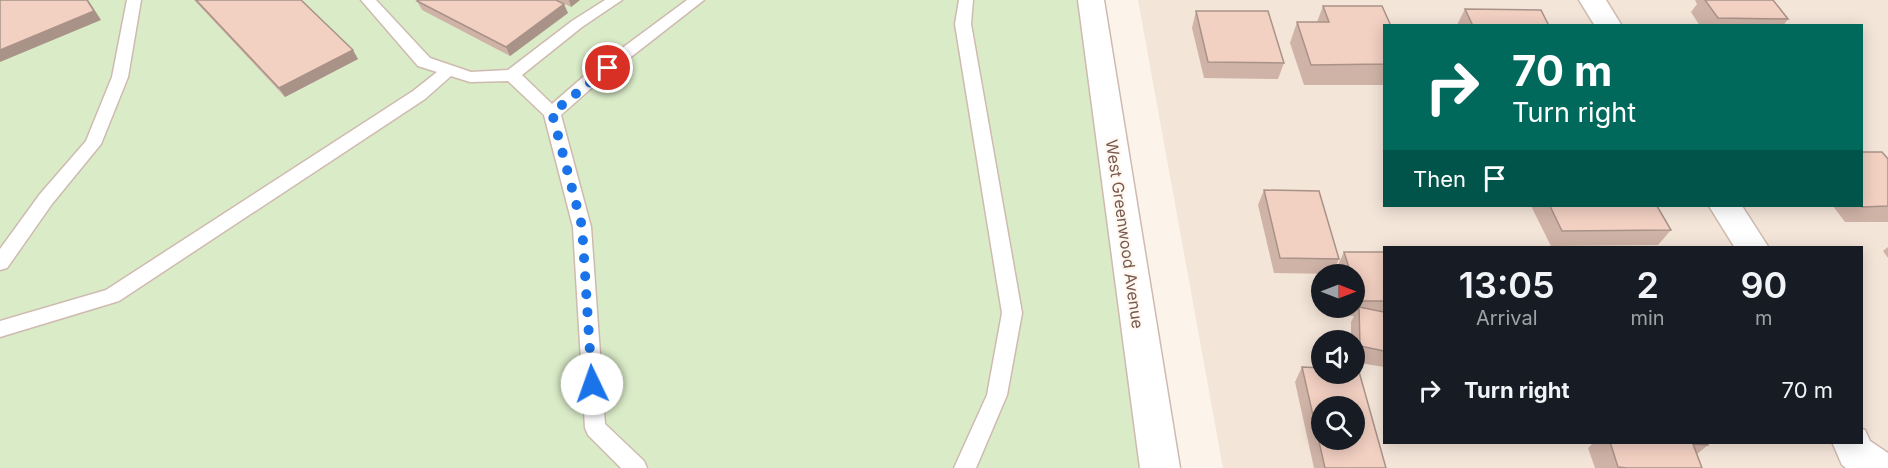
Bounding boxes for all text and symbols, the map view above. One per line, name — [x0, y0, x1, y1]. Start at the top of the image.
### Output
pin — [582, 42, 633, 93]
text: 70 m — [1512, 45, 1612, 96]
icon: right — [1413, 48, 1491, 126]
icon: arrive — [591, 51, 624, 84]
text: Turn right — [1512, 96, 1636, 129]
street label: West Greenwood Avenue — [1102, 138, 1148, 330]
icon: arrive — [1478, 162, 1511, 195]
text: Then — [1413, 166, 1466, 192]
text: 13:05 — [1459, 263, 1555, 307]
text: 2 — [1636, 263, 1659, 307]
text: 90 — [1740, 263, 1787, 307]
north arrow — [1311, 264, 1365, 318]
map controls — [1311, 264, 1365, 450]
text: Arrival — [1476, 306, 1538, 330]
text: min — [1631, 306, 1665, 330]
text: m — [1755, 306, 1773, 330]
button: sound — [1311, 330, 1365, 384]
position arrow — [560, 352, 624, 416]
icon: right — [1413, 374, 1446, 407]
text: Turn right — [1464, 377, 1570, 403]
text: 70 m — [1782, 377, 1833, 403]
button: search — [1311, 396, 1365, 450]

